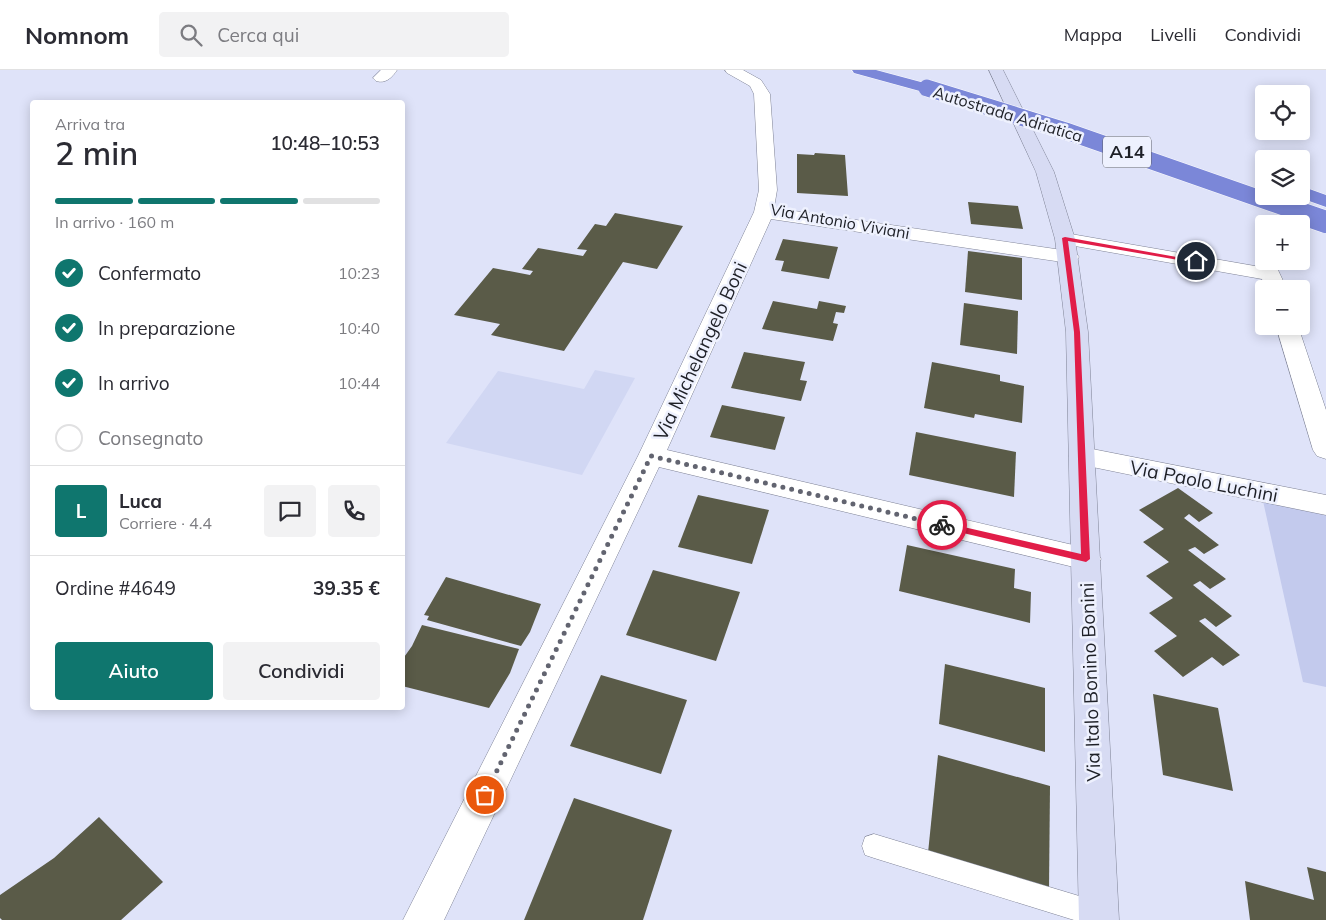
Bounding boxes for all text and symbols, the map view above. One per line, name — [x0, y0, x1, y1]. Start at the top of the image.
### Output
search box — [159, 12, 509, 57]
text: Nomnom — [25, 20, 129, 50]
icon: search — [177, 21, 205, 49]
text: Cerca qui — [217, 23, 299, 47]
text: Mappa — [1064, 23, 1122, 46]
text: Livelli — [1150, 23, 1196, 46]
text: Condividi — [1224, 23, 1301, 46]
street label: Autostrada Adriatica — [931, 82, 1085, 146]
map controls — [1255, 85, 1310, 335]
button: locate — [1255, 85, 1310, 140]
text: Arriva tra — [55, 114, 125, 134]
text: 10:48–10:53 — [270, 131, 380, 155]
text: 2 min — [55, 133, 138, 173]
road number: A14 — [1103, 136, 1151, 168]
button: layers — [1255, 150, 1310, 205]
street label: Via Antonio Viviani — [769, 199, 911, 243]
text: In arrivo · 160 m — [55, 212, 174, 232]
button: + — [1255, 215, 1310, 270]
pin — [1175, 240, 1217, 282]
icon: home — [1182, 247, 1210, 275]
street label: Via Michelangelo Boni — [648, 258, 752, 444]
icon: check — [55, 259, 83, 287]
text: Confermato — [98, 261, 201, 285]
text: 10:23 — [338, 263, 380, 283]
button: − — [1255, 280, 1310, 335]
icon: check — [55, 314, 83, 342]
text: In preparazione — [98, 316, 235, 340]
text: 10:40 — [338, 318, 380, 338]
icon: check — [55, 369, 83, 397]
text: In arrivo — [98, 371, 170, 395]
text: 10:44 — [338, 373, 380, 393]
text: Consegnato — [98, 426, 203, 450]
street label: Via Paolo Luchini — [1128, 455, 1280, 507]
button: chat — [264, 485, 316, 537]
button: phone — [328, 485, 380, 537]
text: Luca — [119, 489, 162, 513]
text: L — [76, 499, 86, 523]
courier — [917, 500, 967, 550]
icon: bike — [928, 511, 956, 539]
text: Corriere · 4.4 — [119, 513, 212, 533]
text: Ordine #4649 — [55, 576, 176, 600]
text: 39.35 € — [313, 576, 380, 600]
street label: Via Italo Bonino Bonini — [1075, 582, 1105, 782]
button: Aiuto — [55, 642, 213, 700]
button: Condividi — [223, 642, 380, 700]
pin — [464, 774, 506, 816]
icon: bag — [471, 781, 499, 809]

